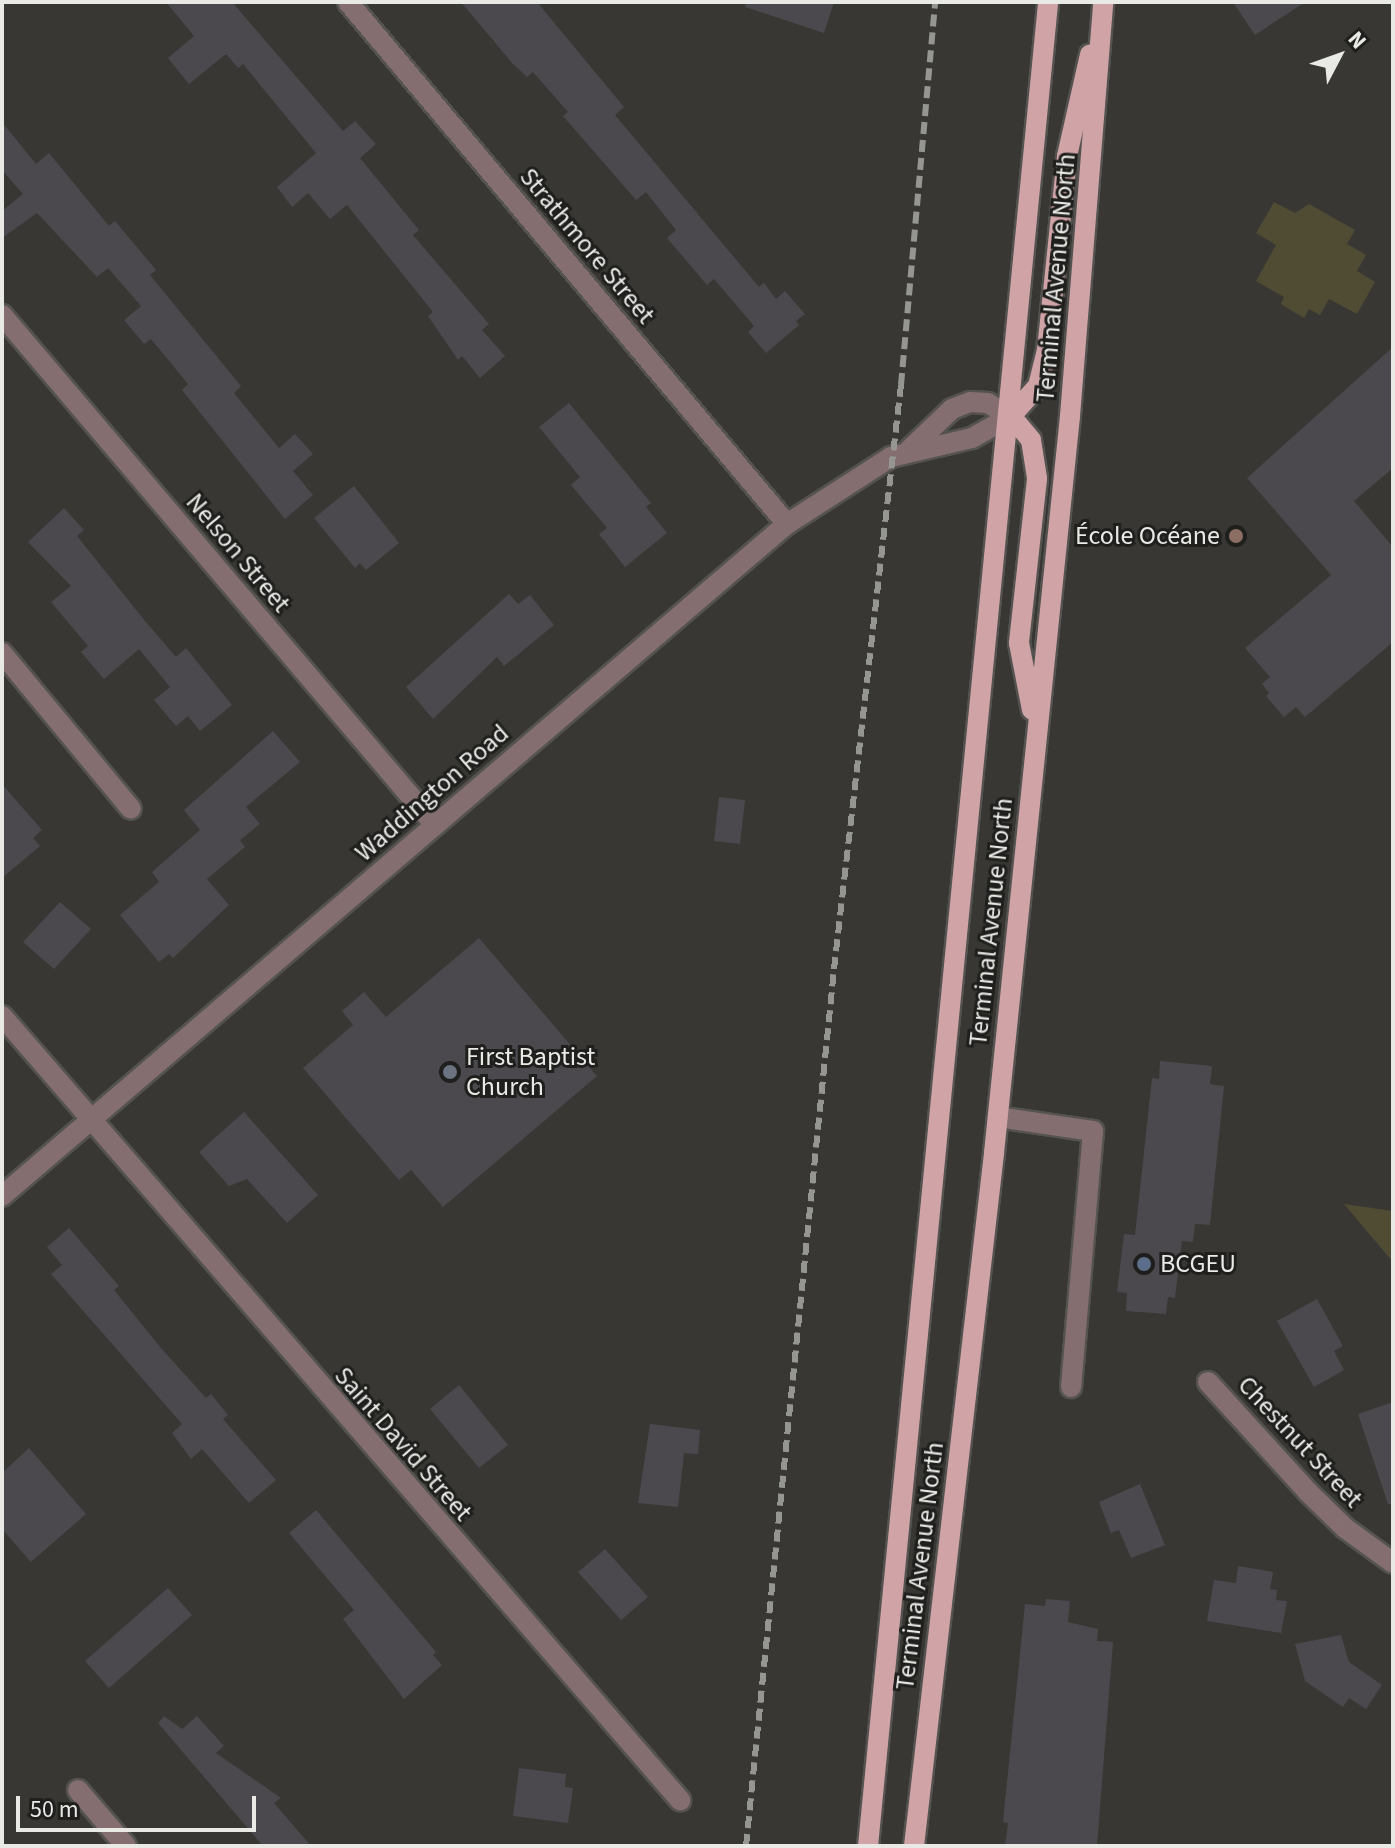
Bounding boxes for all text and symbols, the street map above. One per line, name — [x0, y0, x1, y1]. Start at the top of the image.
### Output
north arrow — [1299, 16, 1379, 96]
text: N — [1340, 24, 1374, 56]
street label: Terminal Avenue North — [1030, 152, 1082, 404]
street label: Strathmore Street — [513, 162, 661, 330]
street label: Nelson Street — [179, 487, 297, 619]
place label: École Océane — [1075, 520, 1220, 552]
marker: École Océane — [1227, 527, 1245, 545]
street label: Waddington Road — [349, 718, 515, 868]
street label: Terminal Avenue North — [962, 796, 1020, 1048]
place label: First Baptist Church — [466, 1041, 595, 1102]
marker: First Baptist Church — [441, 1063, 459, 1081]
place label: BCGEU — [1160, 1248, 1236, 1280]
marker: BCGEU — [1135, 1255, 1153, 1273]
street label: Saint David Street — [328, 1361, 478, 1527]
street label: Chestnut Street — [1231, 1370, 1369, 1514]
street label: Terminal Avenue North — [889, 1440, 951, 1692]
scale bar — [20, 1780, 260, 1830]
text: 50 m — [30, 1792, 79, 1827]

